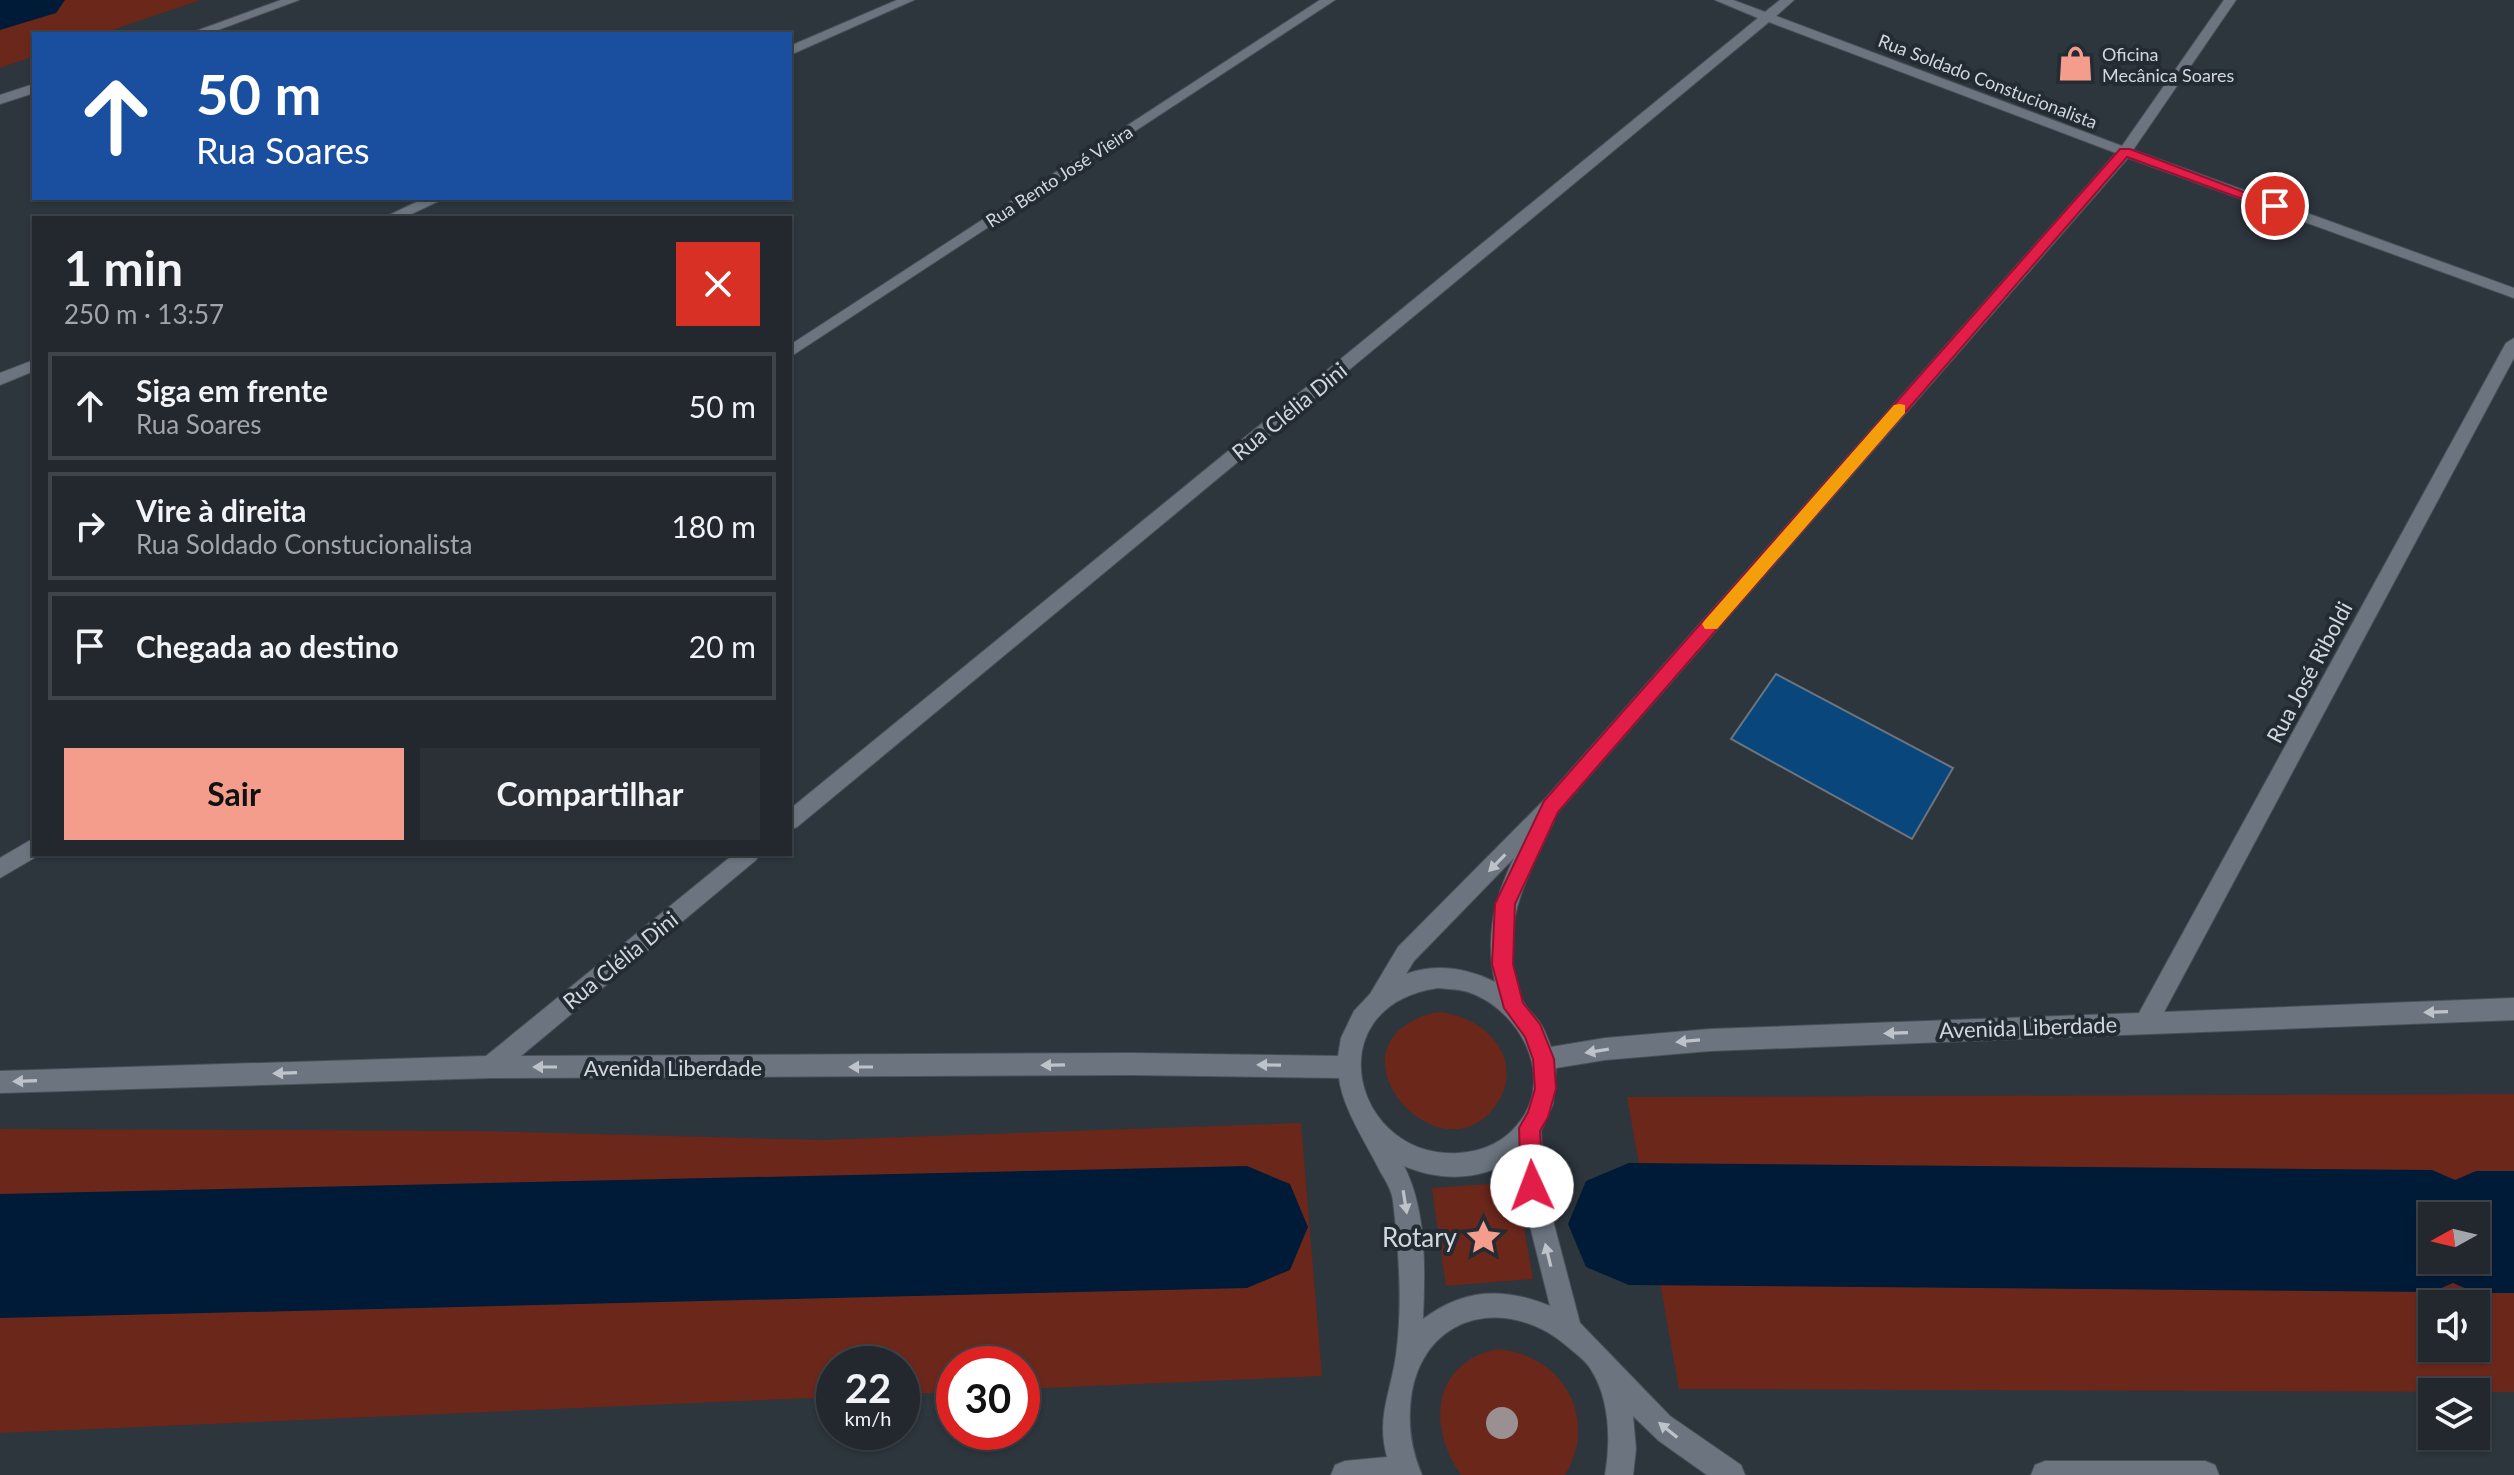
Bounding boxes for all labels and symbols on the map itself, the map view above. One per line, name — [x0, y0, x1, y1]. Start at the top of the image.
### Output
street label: Rua Soldado Constucionalista — [1875, 29, 2101, 133]
place label: Oficina Mecânica Soares — [2102, 43, 2235, 86]
shop icon: Oficina Mecânica Soares — [2057, 45, 2095, 83]
street label: Rua Bento José Vieira — [981, 120, 1137, 232]
pin — [2241, 172, 2309, 240]
street label: Rua Clélia Dini — [1226, 356, 1352, 466]
street label: Rua José Riboldi — [2260, 597, 2358, 747]
one-way arrow — [1488, 853, 1507, 872]
street label: Rua Clélia Dini — [557, 905, 683, 1015]
one-way arrow — [2423, 1005, 2448, 1018]
street label: Avenida Liberdade — [1938, 1010, 2118, 1044]
one-way arrow — [1883, 1026, 1908, 1039]
one-way arrow — [1676, 1035, 1701, 1048]
one-way arrow — [1585, 1045, 1610, 1057]
street label: Avenida Liberdade — [584, 1054, 762, 1081]
one-way arrow — [1040, 1059, 1065, 1071]
one-way arrow — [1256, 1059, 1281, 1072]
one-way arrow — [532, 1061, 557, 1073]
one-way arrow — [848, 1061, 873, 1073]
one-way arrow — [272, 1067, 297, 1080]
one-way arrow — [12, 1075, 37, 1087]
position arrow — [1490, 1144, 1574, 1228]
one-way arrow — [1399, 1189, 1411, 1214]
north arrow — [2418, 1202, 2490, 1274]
place icon: Rotary — [1464, 1218, 1502, 1256]
place label: Rotary — [1382, 1221, 1458, 1253]
one-way arrow — [1541, 1242, 1554, 1267]
speed limit sign: 30 — [936, 1346, 1040, 1450]
one-way arrow — [1658, 1422, 1678, 1438]

